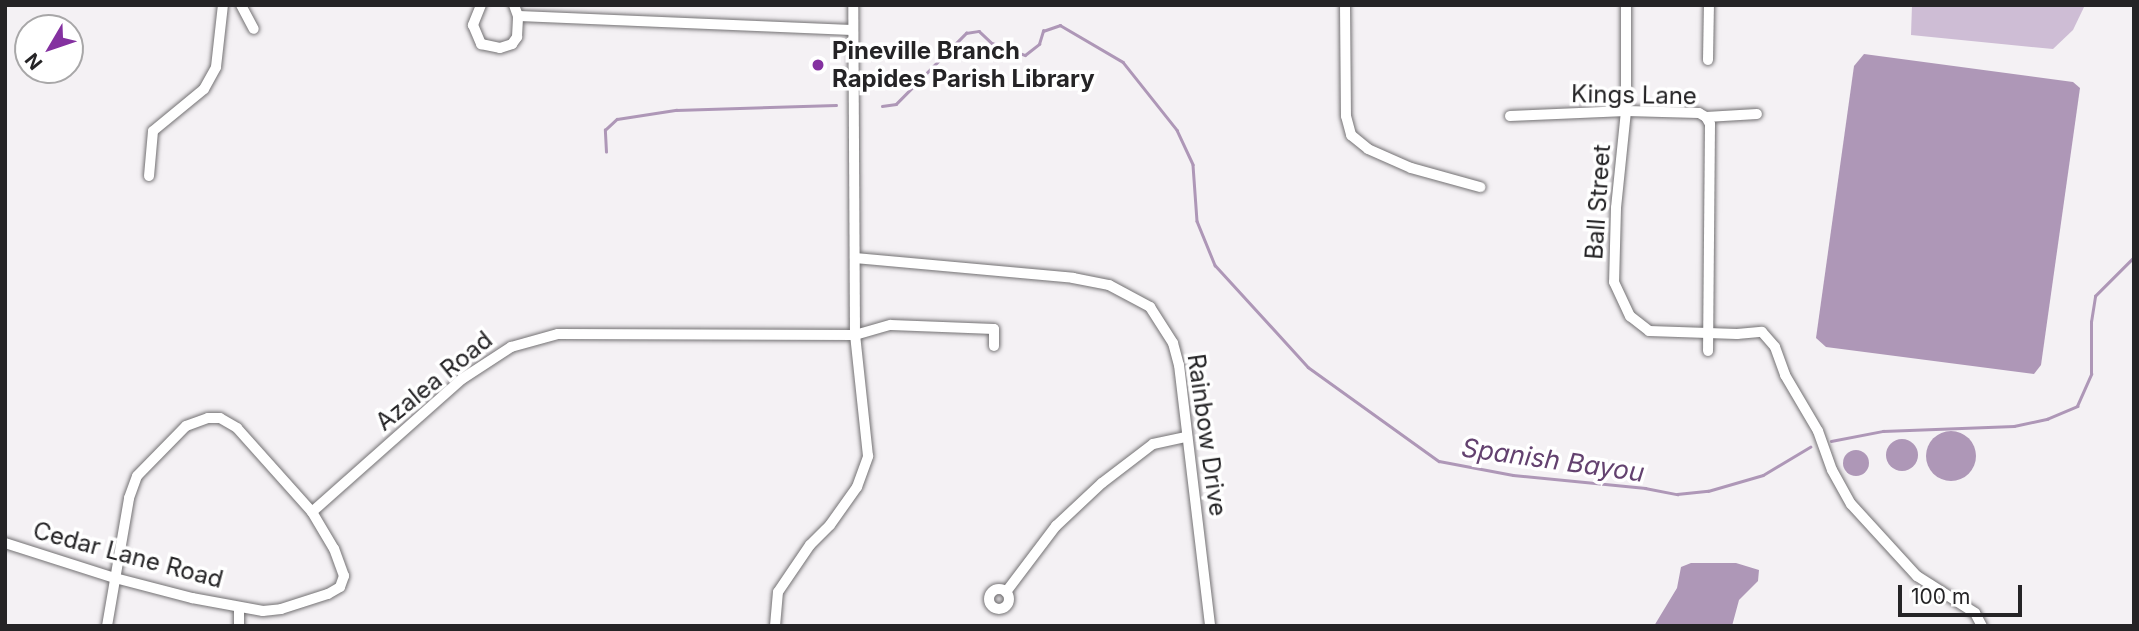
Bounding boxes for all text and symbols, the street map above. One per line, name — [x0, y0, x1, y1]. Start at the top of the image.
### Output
north arrow — [14, 14, 84, 84]
place label: Pineville Branch Rapides Parish Library — [832, 37, 1095, 93]
text: N — [20, 48, 47, 74]
marker: Pineville Branch Rapides Parish Library — [810, 57, 826, 73]
street label: Kings Lane — [1571, 80, 1697, 110]
street label: Ball Street — [1580, 143, 1616, 261]
street label: Azalea Road — [370, 325, 498, 437]
street label: Rainbow Drive — [1181, 352, 1233, 518]
water label: Spanish Bayou — [1460, 432, 1646, 488]
street label: Cedar Lane Road — [30, 516, 226, 594]
scale bar — [1901, 572, 2025, 616]
text: 100 m — [1911, 584, 1970, 609]

